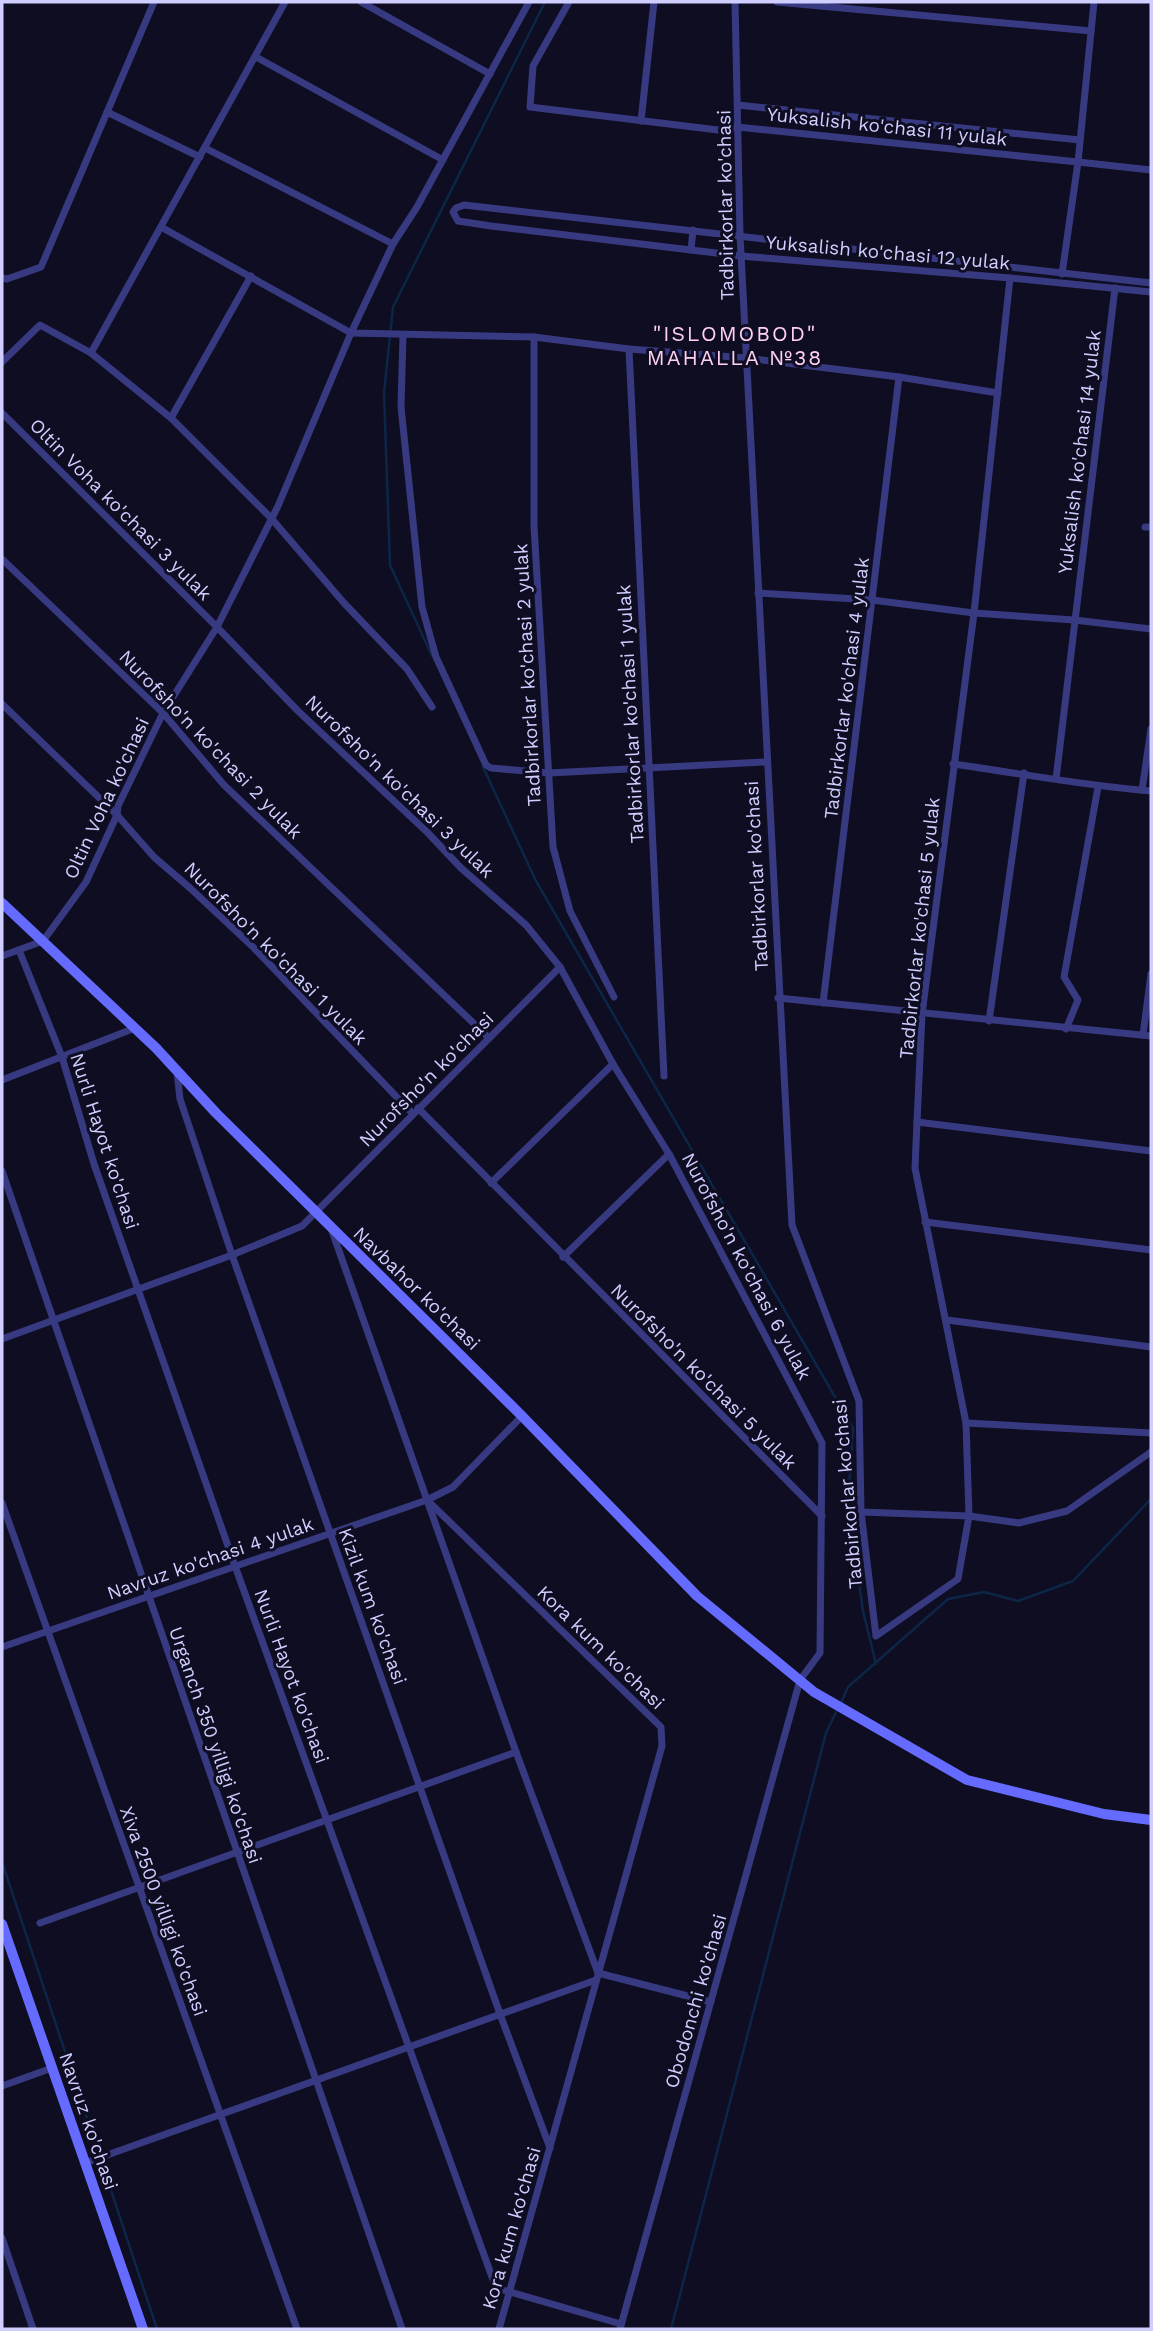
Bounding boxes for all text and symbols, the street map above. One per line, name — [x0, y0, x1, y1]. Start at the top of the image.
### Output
street label: Yuksalish ko'chasi 11 yulak — [766, 102, 1009, 151]
street label: Tadbirkorlar ko'chasi — [712, 109, 739, 301]
street label: Yuksalish ko'chasi 12 yulak — [765, 230, 1011, 275]
district label: "ISLOMOBOD" MAHALLA №38 — [647, 321, 823, 370]
street label: Yuksalish ko'chasi 14 yulak — [1053, 328, 1106, 575]
street label: Oltin Voha ko'chasi 3 yulak — [25, 414, 217, 605]
street label: Tadbirkorlar ko'chasi 2 yulak — [509, 543, 546, 807]
street label: Tadbirkorlar ko'chasi 4 yulak — [819, 556, 874, 820]
street label: Tadbirkorlar ko'chasi 1 yulak — [612, 584, 649, 844]
street label: Nurofsho'n ko'chasi 2 yulak — [114, 645, 307, 844]
street label: Nurofsho'n ko'chasi 3 yulak — [301, 690, 499, 883]
street label: Oltin Voha ko'chasi — [59, 714, 154, 883]
street label: Tadbirkorlar ko'chasi — [740, 780, 773, 972]
street label: Tadbirkorlar ko'chasi 5 yulak — [894, 796, 945, 1060]
street label: Nurofsho'n ko'chasi 1 yulak — [179, 857, 372, 1050]
street label: Nurofsho'n ko'chasi — [354, 1007, 498, 1151]
street label: Nurli Hayot ko'chasi — [65, 1050, 144, 1232]
street label: Nurofsho'n ko'chasi 6 yulak — [677, 1149, 816, 1384]
street label: Navbahor ko'chasi — [348, 1222, 485, 1355]
street label: Nurofsho'n ko'chasi 5 yulak — [606, 1279, 802, 1474]
street label: Tadbirkorlar ko'chasi — [828, 1398, 867, 1590]
street label: Navruz ko'chasi 4 yulak — [104, 1512, 317, 1605]
street label: Kizil kum ko'chasi — [333, 1525, 412, 1688]
street label: Kora kum ko'chasi — [532, 1581, 669, 1714]
street label: Nurli Hayot ko'chasi — [249, 1586, 334, 1767]
street label: Urganch 350 yilligi ko'chasi — [164, 1624, 267, 1867]
street label: Xiva 2500 yilligi ko'chasi — [115, 1803, 212, 2019]
street label: Obodonchi ko'chasi — [660, 1911, 731, 2091]
street label: Navruz ko'chasi — [54, 2049, 123, 2193]
street label: Kora kum ko'chasi — [477, 2144, 546, 2312]

